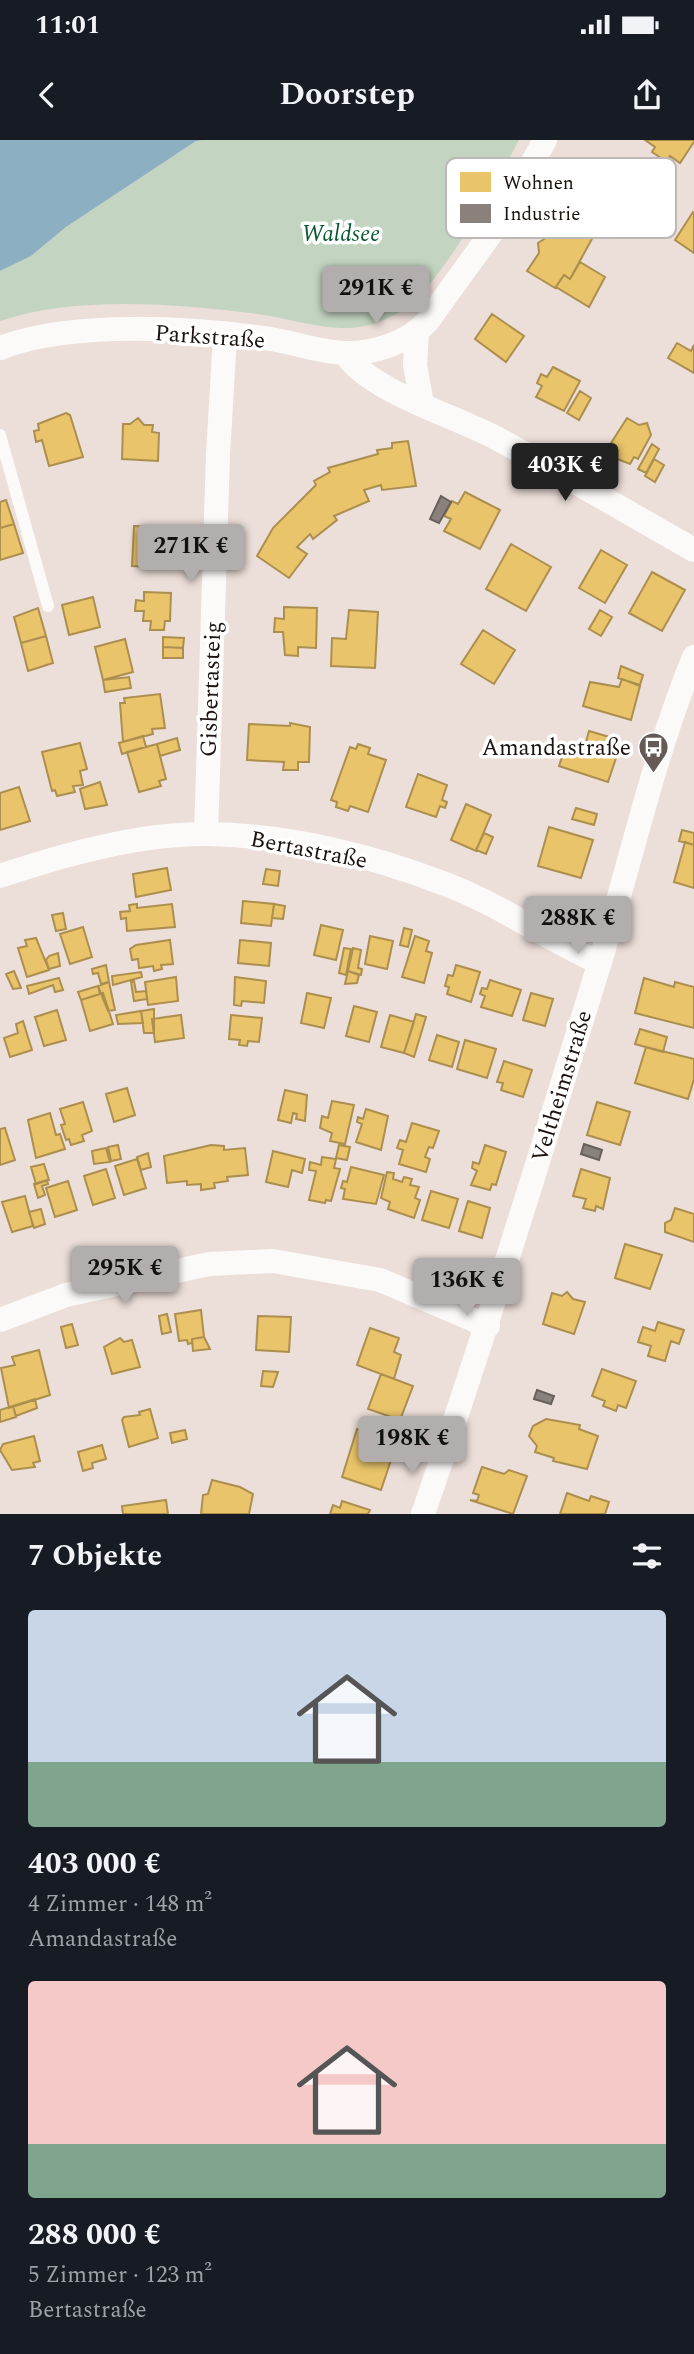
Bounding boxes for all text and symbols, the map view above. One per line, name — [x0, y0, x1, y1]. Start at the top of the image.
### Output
text: 11:01 — [35, 5, 100, 45]
text: Doorstep — [279, 70, 415, 119]
icon: back — [28, 76, 66, 114]
icon: share — [628, 76, 666, 114]
legend — [446, 158, 676, 238]
text: Wohnen — [503, 169, 574, 198]
text: Industrie — [503, 200, 580, 229]
park label: Waldsee — [302, 217, 380, 252]
pin: 291K € — [319, 267, 433, 326]
text: 291K € — [338, 271, 414, 306]
street label: Parkstraße — [153, 316, 266, 359]
pin: 403K € — [508, 444, 622, 503]
text: 403K € — [527, 448, 603, 483]
pin: 271K € — [134, 524, 248, 584]
text: 271K € — [153, 529, 229, 564]
street label: Gisbertasteig — [192, 621, 231, 758]
bus stop icon: Amandastraße — [637, 730, 671, 774]
place label: Amandastraße — [482, 731, 631, 766]
street label: Bertastraße — [247, 822, 370, 879]
pin: 288K € — [521, 896, 635, 956]
text: 288K € — [540, 901, 616, 936]
street label: Veltheimstraße — [523, 1006, 602, 1167]
pin: 295K € — [68, 1246, 182, 1306]
text: 295K € — [87, 1251, 163, 1286]
pin: 136K € — [410, 1258, 524, 1318]
text: 136K € — [429, 1263, 505, 1298]
pin: 198K € — [355, 1416, 469, 1476]
text: 198K € — [374, 1421, 450, 1456]
text: 7 Objekte — [28, 1533, 162, 1579]
icon: filters — [628, 1537, 666, 1575]
icon: home — [284, 1656, 410, 1782]
text: 403 000 € — [28, 1841, 161, 1887]
text: 4 Zimmer · 148 m² — [28, 1887, 212, 1922]
text: Amandastraße — [28, 1922, 177, 1957]
icon: home — [284, 2027, 410, 2153]
text: 288 000 € — [28, 2212, 161, 2258]
text: 5 Zimmer · 123 m² — [28, 2258, 212, 2293]
text: Bertastraße — [28, 2293, 147, 2328]

